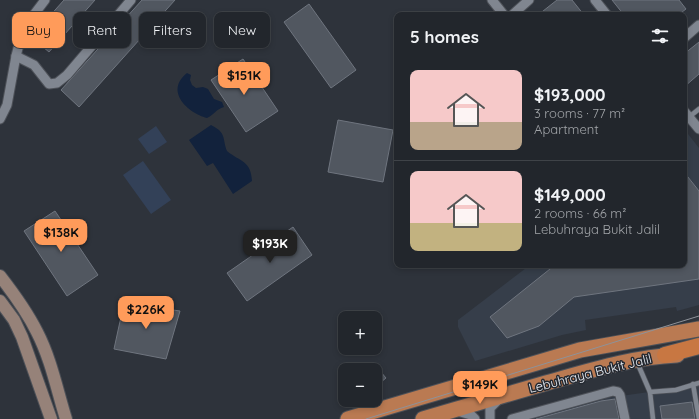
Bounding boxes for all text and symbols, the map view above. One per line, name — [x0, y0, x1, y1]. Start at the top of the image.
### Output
chip: Buy — [12, 12, 65, 48]
chip: Rent — [73, 12, 131, 48]
chip: Filters — [139, 12, 206, 48]
chip: New — [214, 12, 270, 48]
icon: filters — [649, 25, 671, 47]
text: 5 homes — [410, 26, 479, 47]
pin: $151K — [216, 62, 272, 96]
text: $151K — [227, 67, 261, 83]
text: $193,000 — [534, 84, 606, 105]
icon: home — [442, 86, 490, 134]
text: 3 rooms · 77 m² — [534, 105, 625, 121]
text: Apartment — [534, 121, 599, 137]
text: $149,000 — [534, 184, 606, 205]
icon: home — [442, 187, 490, 235]
text: 2 rooms · 66 m² — [534, 205, 626, 221]
pin: $138K — [33, 219, 89, 253]
text: Lebuhraya Bukit Jalil — [534, 221, 660, 237]
text: $138K — [43, 224, 79, 240]
pin: $193K — [242, 230, 298, 264]
text: $193K — [252, 235, 288, 251]
pin: $226K — [118, 296, 174, 330]
text: $226K — [127, 301, 165, 317]
map controls — [338, 311, 382, 407]
button: + — [338, 311, 382, 355]
street label: Lebuhraya Bukit Jalil — [527, 350, 653, 396]
button: − — [338, 363, 382, 407]
pin: $149K — [452, 371, 508, 405]
text: $149K — [462, 376, 498, 392]

